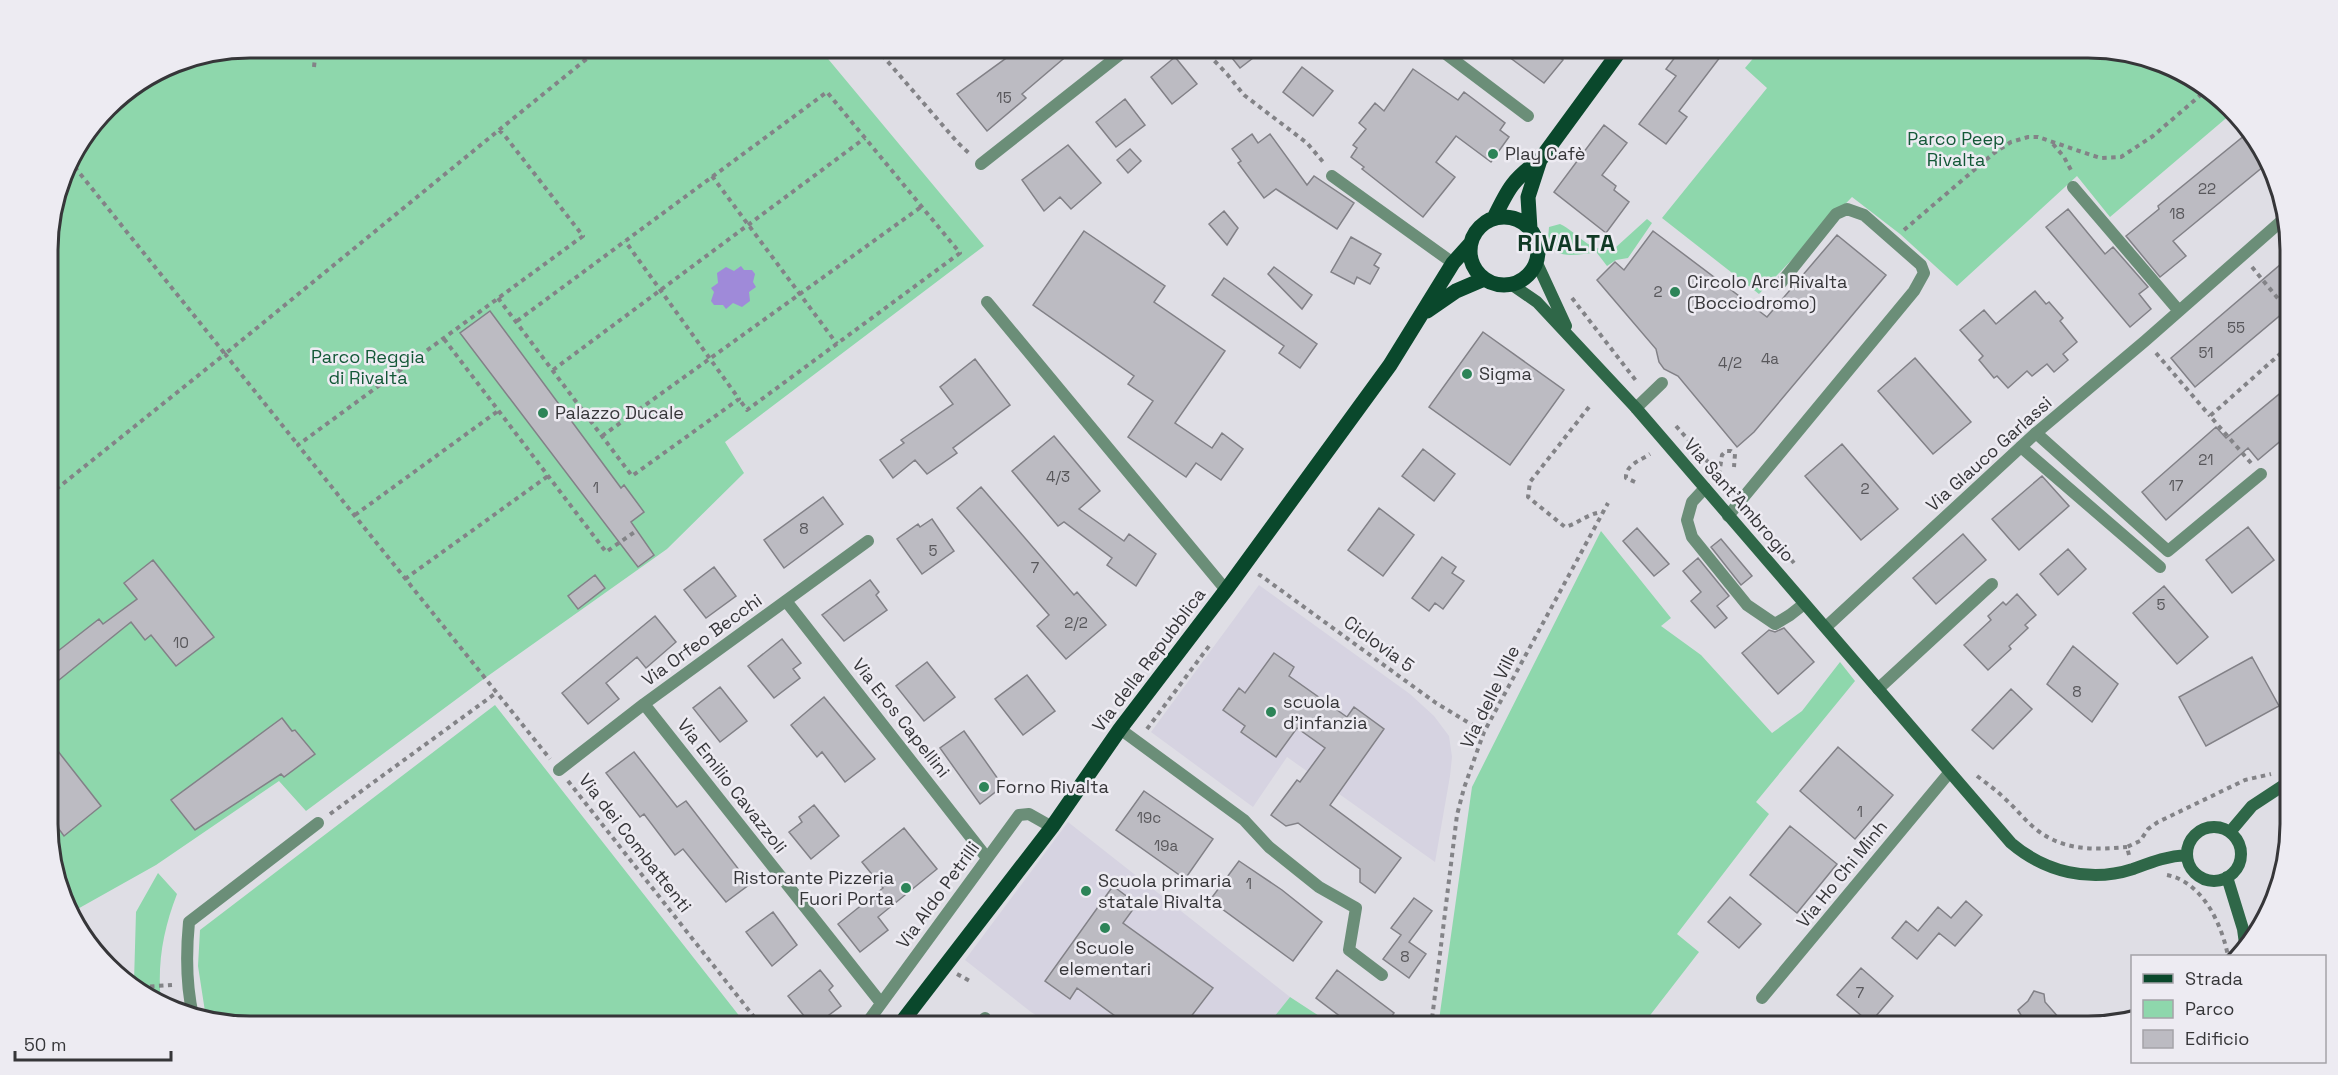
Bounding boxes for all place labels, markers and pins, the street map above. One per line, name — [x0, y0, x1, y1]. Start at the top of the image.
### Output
place label: Play Cafè — [1505, 142, 1586, 165]
marker: Play Cafè — [1486, 147, 1500, 161]
place label: Circolo Arci Rivalta (Bocciodromo) — [1687, 270, 1847, 314]
marker: Circolo Arci Rivalta (Bocciodromo) — [1668, 285, 1682, 299]
place label: Sigma — [1479, 362, 1532, 385]
marker: Sigma — [1460, 367, 1474, 381]
place label: Palazzo Ducale — [555, 401, 684, 424]
marker: Palazzo Ducale — [536, 406, 550, 420]
place label: scuola d'infanzia — [1283, 690, 1368, 734]
marker: scuola d'infanzia — [1264, 705, 1278, 719]
place label: Forno Rivalta — [996, 775, 1109, 798]
marker: Forno Rivalta — [977, 780, 991, 794]
place label: Ristorante Pizzeria Fuori Porta — [733, 866, 894, 910]
place label: Scuola primaria statale Rivalta — [1098, 869, 1232, 913]
marker: Ristorante Pizzeria Fuori Porta — [899, 881, 913, 895]
marker: Scuola primaria statale Rivalta — [1079, 884, 1093, 898]
marker: Scuole elementari — [1098, 921, 1112, 935]
place label: Scuole elementari — [1059, 936, 1151, 980]

